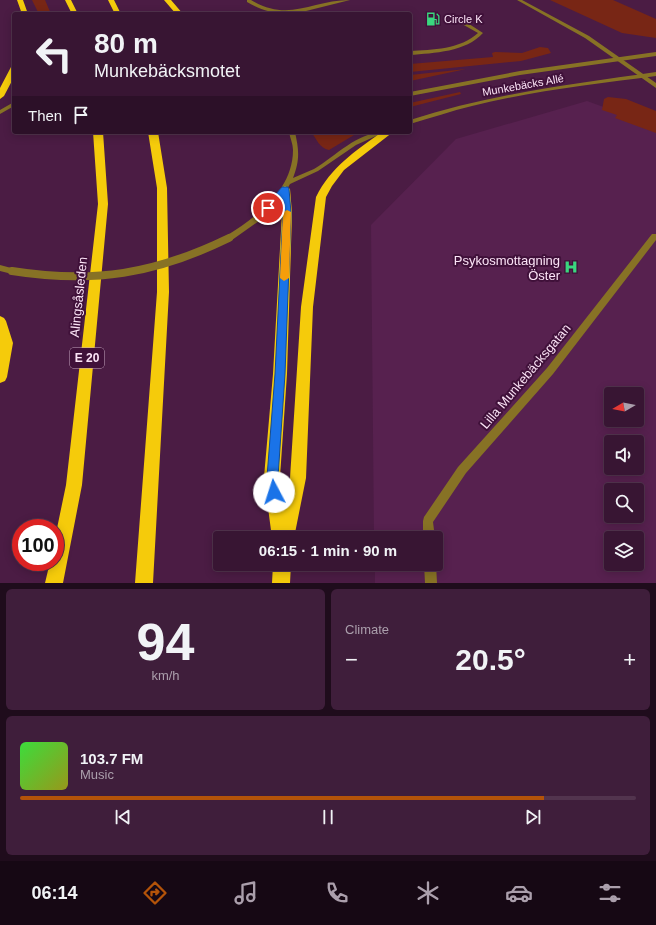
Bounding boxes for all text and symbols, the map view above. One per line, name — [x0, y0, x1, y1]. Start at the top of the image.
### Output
fuel station icon: Circle K — [425, 11, 441, 27]
place label: Circle K — [444, 13, 483, 25]
icon: left — [28, 28, 80, 80]
text: 80 m — [94, 28, 158, 59]
text: Munkebäcksmotet — [94, 61, 240, 81]
street label: Munkebäcks Allé — [481, 72, 565, 98]
icon: arrive — [70, 104, 92, 126]
text: Then — [28, 107, 62, 124]
pin — [251, 191, 285, 225]
icon: arrive — [257, 197, 279, 219]
place label: Psykosmottagning Öster — [454, 253, 561, 283]
street label: Alingsåsleden — [67, 256, 90, 338]
hospital icon: Psykosmottagning Öster — [563, 259, 579, 275]
street label: Lilla Munkebäcksgatan — [477, 321, 574, 432]
road number: E 20 — [70, 348, 104, 368]
north arrow — [604, 387, 644, 427]
map controls — [604, 387, 644, 571]
button: sound — [604, 435, 644, 475]
position arrow — [253, 471, 295, 513]
button: search — [604, 483, 644, 523]
speed limit sign: 100 — [12, 519, 64, 571]
button: layers — [604, 531, 644, 571]
text: 06:15 · 1 min · 90 m — [259, 542, 397, 559]
text: 94 — [137, 613, 194, 671]
text: Climate — [345, 622, 389, 637]
text: 20.5° — [455, 643, 526, 676]
text: − — [345, 647, 358, 672]
text: + — [623, 647, 636, 672]
text: km/h — [151, 668, 180, 683]
text: 103.7 FM — [80, 750, 143, 767]
text: Music — [80, 767, 114, 782]
icon: previous — [112, 806, 134, 828]
icon: pause — [317, 806, 339, 828]
icon: next — [522, 806, 544, 828]
icon: directions — [141, 879, 169, 907]
icon: music — [232, 879, 260, 907]
icon: phone — [323, 879, 351, 907]
icon: climate — [414, 879, 442, 907]
icon: car — [505, 879, 533, 907]
icon: filters — [596, 879, 624, 907]
text: 06:14 — [32, 883, 78, 903]

